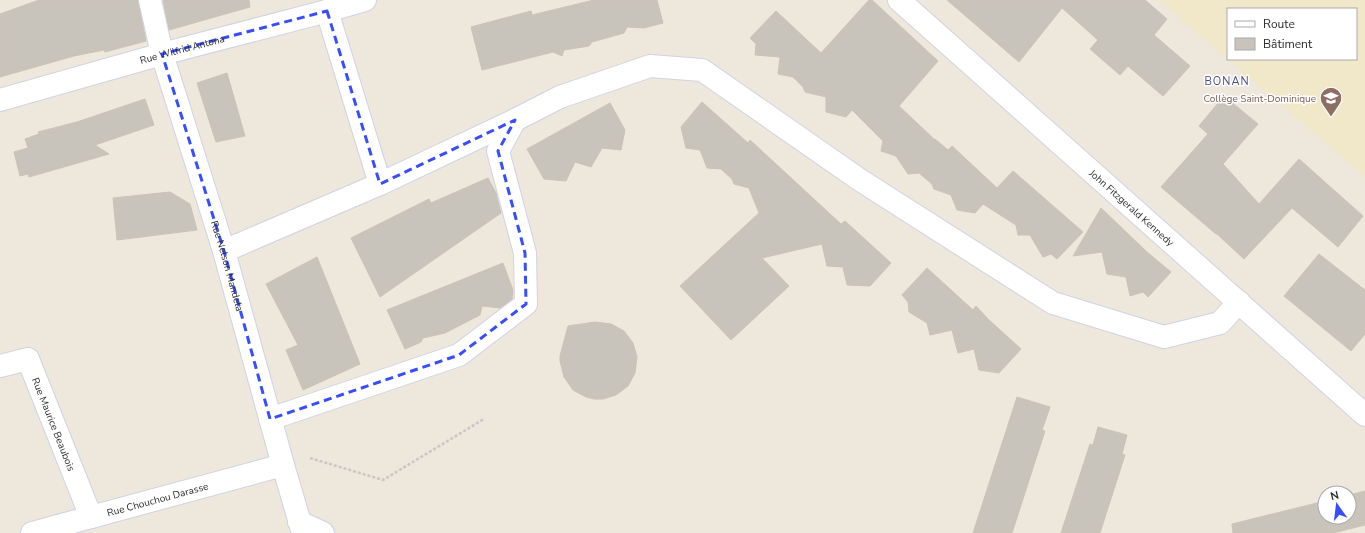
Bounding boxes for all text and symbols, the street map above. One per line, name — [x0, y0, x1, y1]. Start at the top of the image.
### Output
legend — [1227, 8, 1357, 60]
text: Route — [1263, 16, 1295, 32]
street label: Rue Wilfrid Antona — [138, 32, 226, 68]
text: Bâtiment — [1263, 36, 1313, 52]
district label: BONAN — [1204, 74, 1250, 89]
school or university icon: Collège Saint-Dominique — [1318, 85, 1344, 118]
place label: Collège Saint-Dominique — [1203, 92, 1316, 106]
street label: John Fitzgerald Kennedy — [1085, 166, 1177, 250]
street label: Rue Nelson Mandela — [207, 219, 246, 313]
street label: Rue Maurice Beaubois — [28, 376, 78, 474]
street label: Rue Chouchou Darasse — [105, 480, 210, 520]
north arrow — [1317, 485, 1357, 525]
text: N — [1329, 488, 1341, 504]

